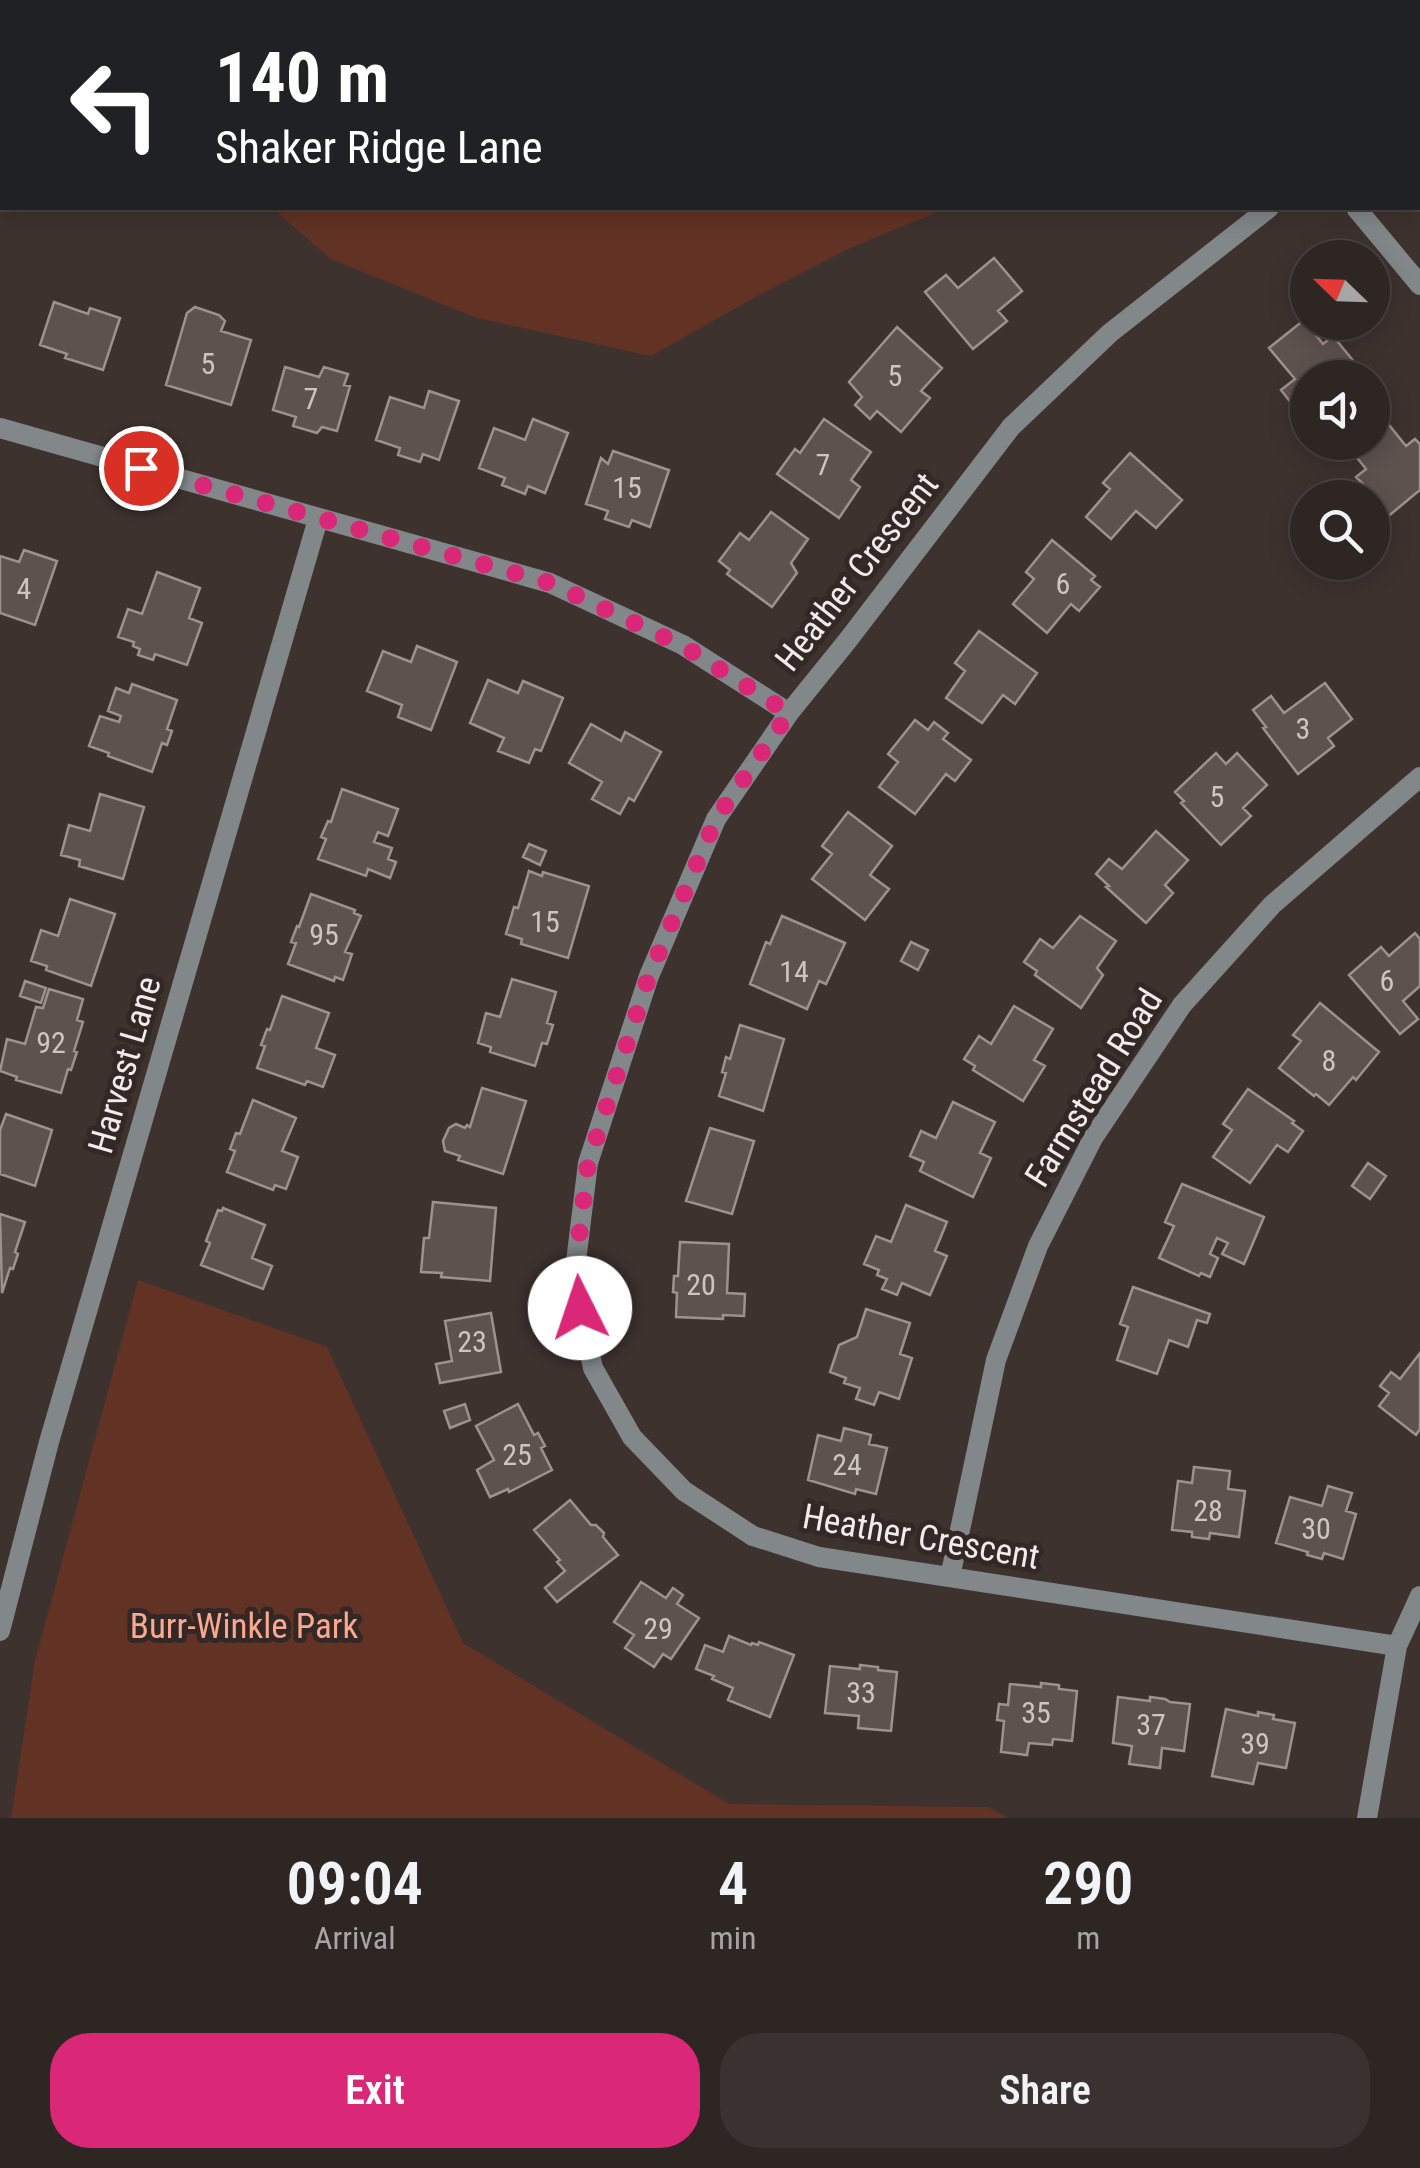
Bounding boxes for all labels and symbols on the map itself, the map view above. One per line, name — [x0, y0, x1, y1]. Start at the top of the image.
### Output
north arrow — [1290, 240, 1390, 340]
house number: 5 — [201, 346, 215, 381]
house number: 5 — [888, 358, 902, 393]
house number: 7 — [304, 381, 318, 416]
pin — [99, 426, 184, 511]
house number: 7 — [816, 447, 830, 482]
street label: Heather Crescent — [767, 465, 947, 679]
house number: 15 — [612, 470, 642, 505]
house number: 6 — [1056, 566, 1070, 601]
house number: 4 — [17, 571, 31, 606]
house number: 3 — [1296, 711, 1310, 746]
house number: 5 — [1210, 779, 1224, 814]
house number: 15 — [530, 904, 560, 939]
house number: 95 — [309, 917, 339, 952]
house number: 14 — [779, 954, 809, 989]
house number: 6 — [1380, 963, 1394, 998]
street label: Harvest Lane — [80, 972, 170, 1158]
street label: Farmstead Road — [1017, 982, 1171, 1194]
house number: 92 — [36, 1025, 66, 1060]
house number: 8 — [1322, 1043, 1336, 1078]
position arrow — [528, 1256, 632, 1360]
house number: 20 — [686, 1267, 716, 1302]
house number: 23 — [457, 1324, 487, 1359]
house number: 25 — [502, 1437, 532, 1472]
house number: 24 — [832, 1447, 862, 1482]
house number: 28 — [1193, 1493, 1223, 1528]
street label: Heather Crescent — [799, 1496, 1043, 1578]
house number: 30 — [1301, 1511, 1331, 1546]
park label: Burr-Winkle Park — [130, 1606, 358, 1647]
house number: 29 — [643, 1611, 673, 1646]
house number: 33 — [846, 1675, 876, 1710]
house number: 35 — [1021, 1695, 1051, 1730]
house number: 37 — [1136, 1707, 1166, 1742]
house number: 39 — [1240, 1726, 1270, 1761]

